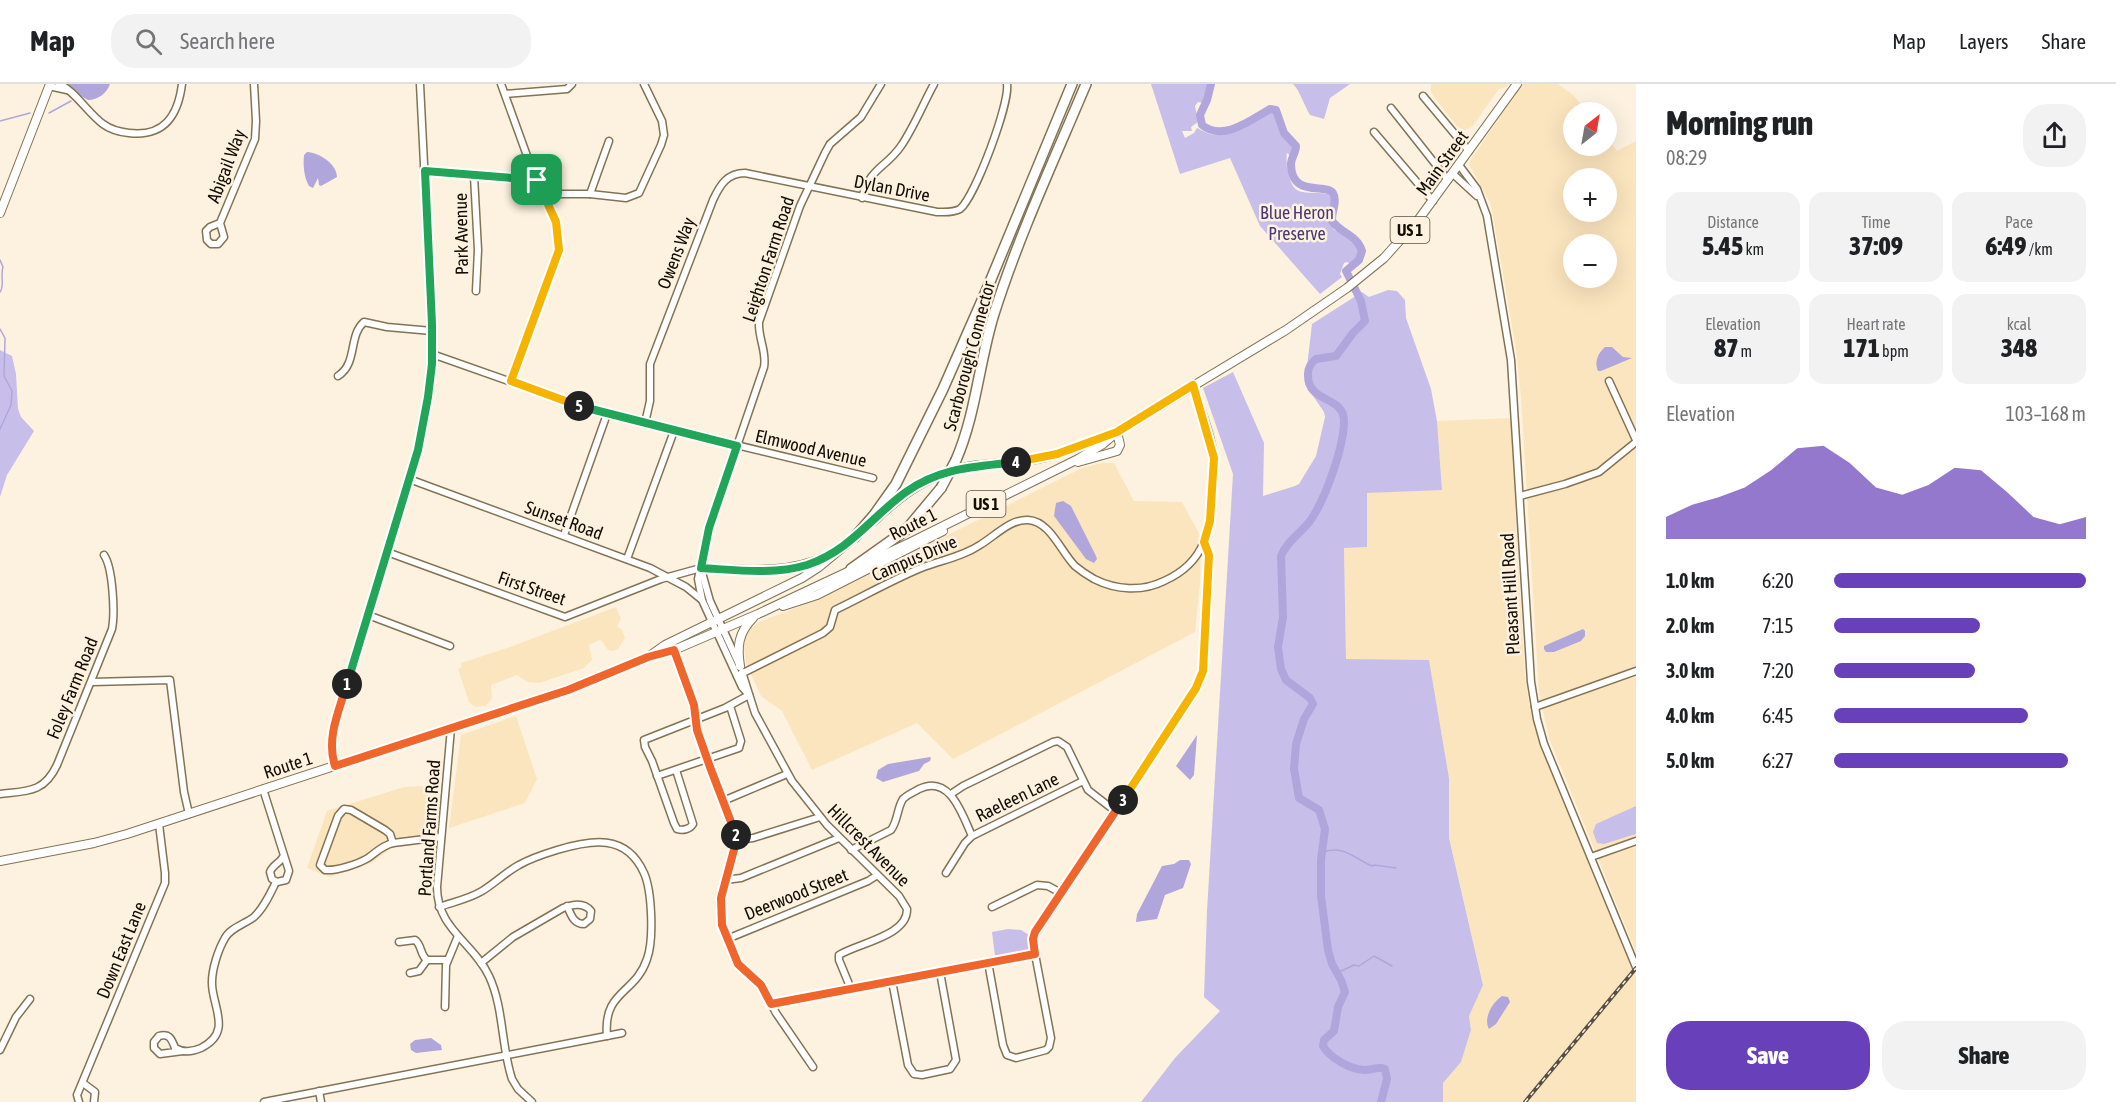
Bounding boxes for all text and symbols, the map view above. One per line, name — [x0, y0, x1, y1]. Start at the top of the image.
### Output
search box — [111, 14, 531, 68]
text: Map — [30, 25, 75, 57]
icon: search — [132, 25, 165, 58]
text: Search here — [180, 28, 275, 54]
text: Map — [1892, 29, 1926, 53]
text: Layers — [1959, 29, 2009, 53]
text: Share — [2042, 29, 2086, 53]
north arrow — [1563, 102, 1617, 156]
map controls — [1563, 102, 1617, 288]
text: Morning run — [1666, 104, 1813, 142]
button: share — [2023, 104, 2086, 167]
street label: Abigail Way — [202, 126, 250, 206]
street label: Main Street — [1411, 126, 1473, 200]
text: 08:29 — [1666, 146, 1707, 169]
pin — [511, 154, 562, 205]
icon: arrive — [520, 163, 553, 196]
button: + — [1563, 168, 1617, 222]
street label: Dylan Drive — [852, 170, 932, 206]
street label: Park Avenue — [450, 193, 472, 275]
street label: Leighton Farm Road — [738, 194, 798, 324]
park label: Blue Heron Preserve — [1260, 202, 1334, 244]
text: Distance — [1707, 213, 1759, 231]
text: Time — [1861, 213, 1891, 231]
text: Pace — [2005, 213, 2033, 231]
street label: Owens Way — [653, 214, 699, 292]
road number: US 1 — [1390, 217, 1430, 243]
text: 5.45 — [1702, 231, 1743, 261]
text: 37:09 — [1849, 231, 1903, 261]
text: 6:49 — [1985, 231, 2027, 261]
button: − — [1563, 234, 1617, 288]
text: km — [1743, 240, 1764, 258]
text: /km — [2027, 240, 2053, 258]
street label: Scarborough Connector — [939, 278, 999, 433]
text: Elevation — [1705, 315, 1761, 333]
text: Heart rate — [1847, 315, 1905, 333]
text: kcal — [2007, 315, 2031, 333]
text: 87 — [1714, 333, 1738, 363]
text: 171 — [1843, 333, 1880, 363]
text: 348 — [2001, 333, 2037, 363]
text: m — [1738, 342, 1752, 360]
text: bpm — [1880, 342, 1909, 360]
pin: 5 — [564, 391, 594, 421]
text: 5 — [575, 397, 583, 415]
text: Elevation — [1666, 402, 1735, 425]
text: 103–168 m — [2005, 402, 2086, 425]
street label: Elmwood Avenue — [753, 425, 869, 471]
pin: 4 — [1001, 447, 1031, 477]
text: 4 — [1012, 453, 1020, 471]
road number: US 1 — [966, 491, 1006, 517]
street label: Sunset Road — [522, 496, 606, 544]
street label: Route 1 — [886, 504, 940, 544]
street label: Campus Drive — [868, 531, 960, 585]
street label: Pleasant Hill Road — [1496, 533, 1524, 655]
street label: First Street — [495, 567, 569, 609]
text: 1.0 km — [1666, 569, 1714, 592]
text: 6:20 — [1762, 569, 1794, 592]
text: 2.0 km — [1666, 614, 1714, 637]
text: 7:15 — [1762, 614, 1794, 637]
street label: Foley Farm Road — [42, 634, 102, 742]
text: 3.0 km — [1666, 659, 1714, 682]
text: 7:20 — [1762, 659, 1794, 682]
pin: 1 — [332, 669, 362, 699]
text: 1 — [343, 675, 351, 693]
text: 4.0 km — [1666, 704, 1714, 727]
text: 6:45 — [1762, 704, 1794, 727]
street label: Route 1 — [261, 747, 315, 783]
text: 5.0 km — [1666, 749, 1714, 772]
text: 6:27 — [1762, 749, 1794, 772]
street label: Portland Farms Road — [414, 759, 444, 897]
street label: Raeleen Lane — [972, 768, 1062, 826]
pin: 3 — [1108, 785, 1138, 815]
text: 3 — [1119, 791, 1127, 809]
street label: Hillcrest Avenue — [823, 799, 915, 891]
pin: 2 — [721, 820, 751, 850]
text: 2 — [732, 826, 740, 844]
street label: Deerwood Street — [741, 864, 851, 924]
street label: Down East Lane — [92, 899, 150, 1001]
button: Save — [1666, 1021, 1870, 1090]
button: Share — [1882, 1021, 2086, 1090]

